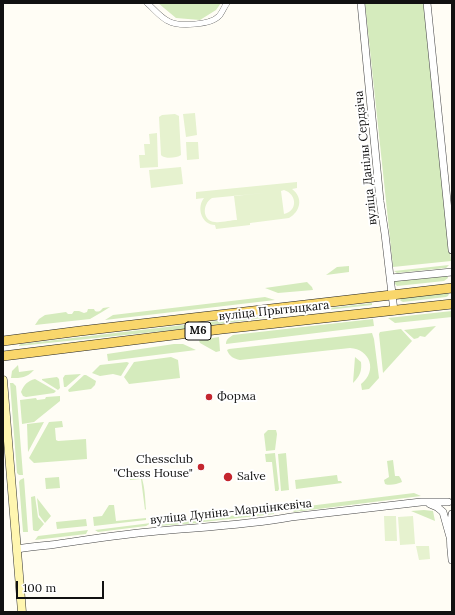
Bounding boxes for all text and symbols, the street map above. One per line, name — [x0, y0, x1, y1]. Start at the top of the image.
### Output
street label: вуліца Данілы Сердзіча — [352, 90, 380, 226]
street label: вуліца Прытыцкага — [218, 298, 330, 324]
road number: М6 — [185, 322, 211, 340]
place label: Форма — [217, 390, 256, 404]
marker: Форма — [204, 392, 214, 402]
place label: Chessclub "Chess House" — [113, 453, 193, 481]
marker: Chessclub "Chess House" — [196, 462, 206, 472]
place label: Salve — [237, 470, 266, 484]
marker: Salve — [222, 471, 234, 483]
street label: вуліца Дуніна-Марцінкевіча — [149, 496, 313, 528]
scale bar — [18, 573, 106, 599]
text: 100 m — [23, 580, 56, 595]

